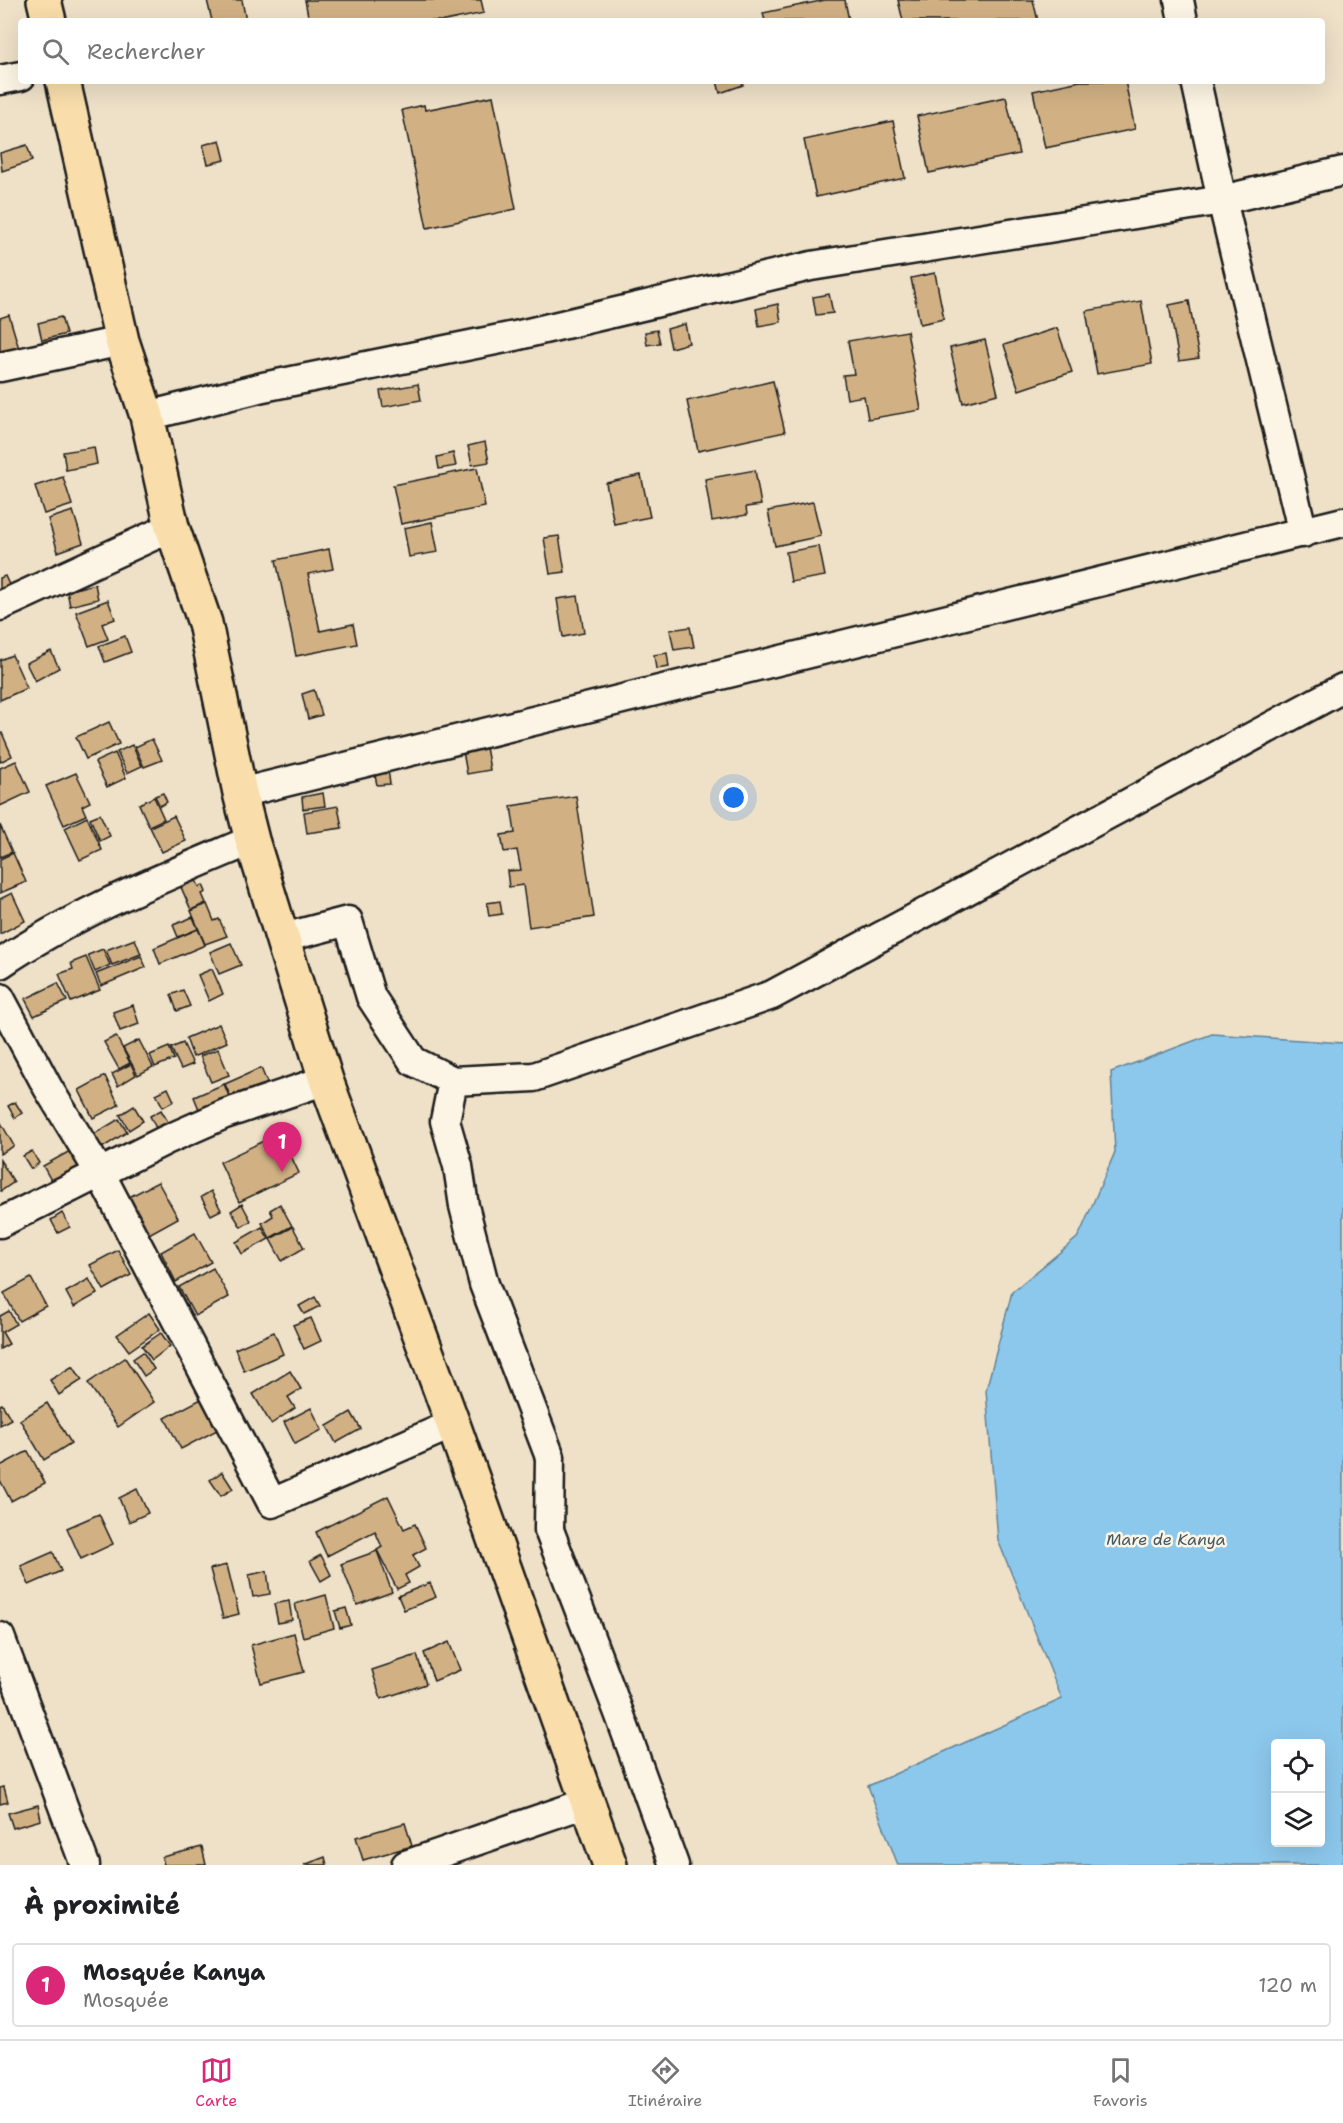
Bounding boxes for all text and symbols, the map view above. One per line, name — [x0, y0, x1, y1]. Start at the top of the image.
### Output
search box — [18, 18, 1325, 84]
icon: search — [39, 35, 72, 68]
text: Rechercher — [87, 37, 206, 66]
your location — [719, 783, 748, 812]
pin: 1 — [262, 1122, 302, 1172]
water label: Mare de Kanya — [1106, 1529, 1226, 1550]
map controls — [1271, 1739, 1325, 1847]
button: locate — [1271, 1739, 1325, 1793]
button: layers — [1271, 1793, 1325, 1847]
text: À proximité — [24, 1887, 180, 1922]
text: Mosquée Kanya — [83, 1958, 265, 1987]
text: 1 — [41, 1972, 50, 1998]
text: 120 m — [1258, 1972, 1317, 1998]
text: Mosquée — [83, 1987, 169, 2013]
tab: Carte — [195, 2054, 237, 2111]
tab: Itinéraire — [628, 2054, 702, 2111]
tab: Favoris — [1093, 2054, 1148, 2111]

